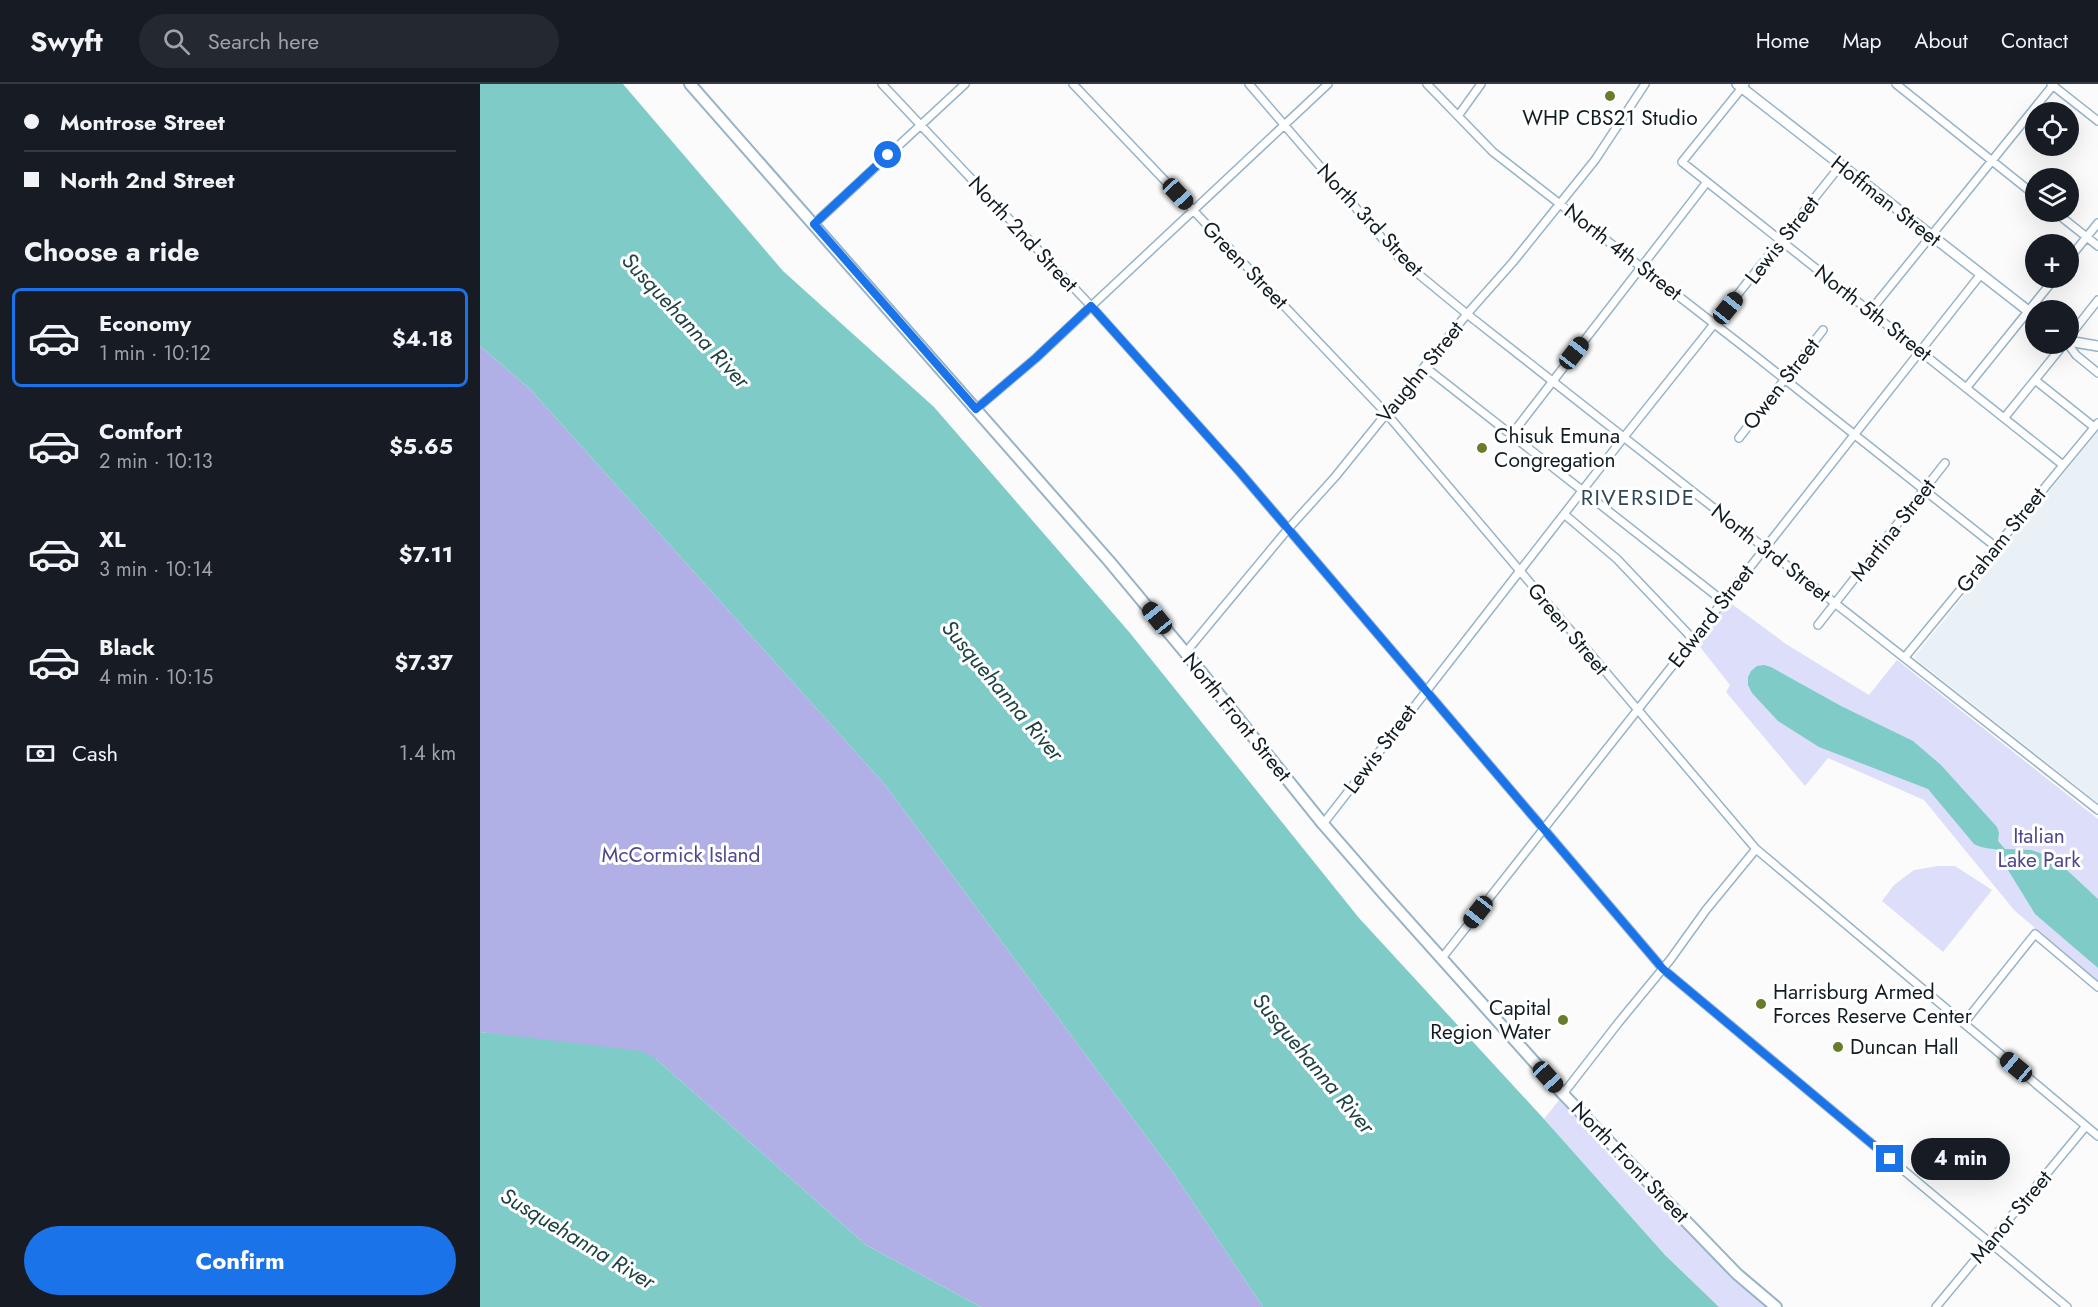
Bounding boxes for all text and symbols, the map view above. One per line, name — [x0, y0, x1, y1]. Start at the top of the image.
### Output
search box — [139, 14, 559, 68]
text: Swyft — [30, 21, 103, 62]
icon: search — [160, 25, 193, 58]
text: Search here — [208, 25, 319, 57]
text: Home — [1756, 26, 1809, 56]
text: Map — [1842, 26, 1882, 56]
text: About — [1915, 26, 1968, 56]
text: Contact — [2001, 26, 2068, 56]
marker: WHP CBS21 Studio — [1603, 89, 1617, 103]
map controls — [2025, 102, 2079, 354]
button: locate — [2025, 102, 2079, 156]
place label: WHP CBS21 Studio — [1522, 103, 1698, 133]
text: Montrose Street — [60, 106, 225, 138]
route start — [874, 141, 901, 168]
street label: Hoffman Street — [1825, 148, 1947, 254]
street label: North 3rd Street — [1310, 157, 1430, 283]
text: North 2nd Street — [60, 164, 235, 196]
button: layers — [2025, 168, 2079, 222]
street label: North 2nd Street — [961, 169, 1085, 299]
car — [1159, 175, 1197, 213]
street label: Lewis Street — [1738, 190, 1826, 290]
street label: North 4th Street — [1558, 196, 1688, 308]
street label: Green Street — [1195, 214, 1295, 316]
text: Choose a ride — [24, 232, 199, 271]
button: + — [2025, 234, 2079, 288]
water label: Susquehanna River — [615, 245, 759, 396]
street label: North 5th Street — [1808, 258, 1938, 368]
car — [1710, 288, 1746, 328]
button: − — [2025, 300, 2079, 354]
text: Economy — [99, 307, 191, 339]
icon: car — [27, 311, 81, 365]
street label: Vaughn Street — [1370, 315, 1470, 429]
text: $4.18 — [392, 322, 453, 354]
street label: Owen Street — [1736, 332, 1826, 436]
car — [1556, 333, 1592, 373]
text: 1 min · 10:12 — [99, 339, 211, 368]
text: Comfort — [99, 415, 182, 447]
icon: car — [27, 419, 81, 473]
place label: Chisuk Emuna Congregation — [1494, 421, 1620, 475]
text: $5.65 — [389, 430, 453, 462]
marker: Chisuk Emuna Congregation — [1475, 441, 1489, 455]
text: 2 min · 10:13 — [99, 447, 213, 476]
street label: Martina Street — [1844, 473, 1942, 587]
district label: RIVERSIDE — [1581, 481, 1695, 513]
street label: Graham Street — [1949, 481, 2053, 599]
street label: North 3rd Street — [1705, 497, 1837, 609]
text: XL — [99, 523, 126, 555]
icon: car — [27, 527, 81, 581]
text: $7.11 — [399, 538, 453, 570]
text: 3 min · 10:14 — [99, 555, 213, 584]
street label: Edward Street — [1661, 558, 1761, 674]
street label: Green Street — [1520, 576, 1616, 682]
car — [1139, 598, 1175, 638]
water label: Susquehanna River — [934, 613, 1073, 769]
text: Black — [99, 631, 155, 663]
icon: car — [27, 635, 81, 689]
text: $7.37 — [395, 646, 453, 678]
street label: North Front Street — [1176, 646, 1298, 788]
text: 4 min · 10:15 — [99, 663, 213, 692]
street label: Lewis Street — [1337, 698, 1423, 800]
icon: cash — [24, 737, 57, 770]
text: Cash — [72, 737, 118, 769]
text: 1.4 km — [399, 739, 456, 768]
park label: Italian Lake Park — [1997, 821, 2081, 875]
park label: McCormick Island — [601, 840, 761, 870]
car — [1460, 892, 1496, 932]
place label: Harrisburg Armed Forces Reserve Center — [1773, 977, 1973, 1031]
water label: Susquehanna River — [1245, 986, 1384, 1142]
place label: Capital Region Water — [1430, 993, 1552, 1047]
marker: Harrisburg Armed Forces Reserve Center — [1754, 997, 1768, 1011]
marker: Capital Region Water — [1556, 1013, 1570, 1027]
place label: Duncan Hall — [1850, 1032, 1959, 1062]
marker: Duncan Hall — [1831, 1040, 1845, 1054]
car — [1996, 1049, 2036, 1085]
car — [1529, 1058, 1567, 1096]
street label: North Front Street — [1564, 1095, 1696, 1229]
callout: 4 min — [1911, 1138, 2010, 1180]
text: 4 min — [1934, 1144, 1987, 1173]
route end — [1876, 1145, 1903, 1172]
street label: Manor Street — [1963, 1164, 2059, 1270]
water label: Susquehanna River — [495, 1179, 663, 1298]
button: Confirm — [24, 1226, 456, 1295]

